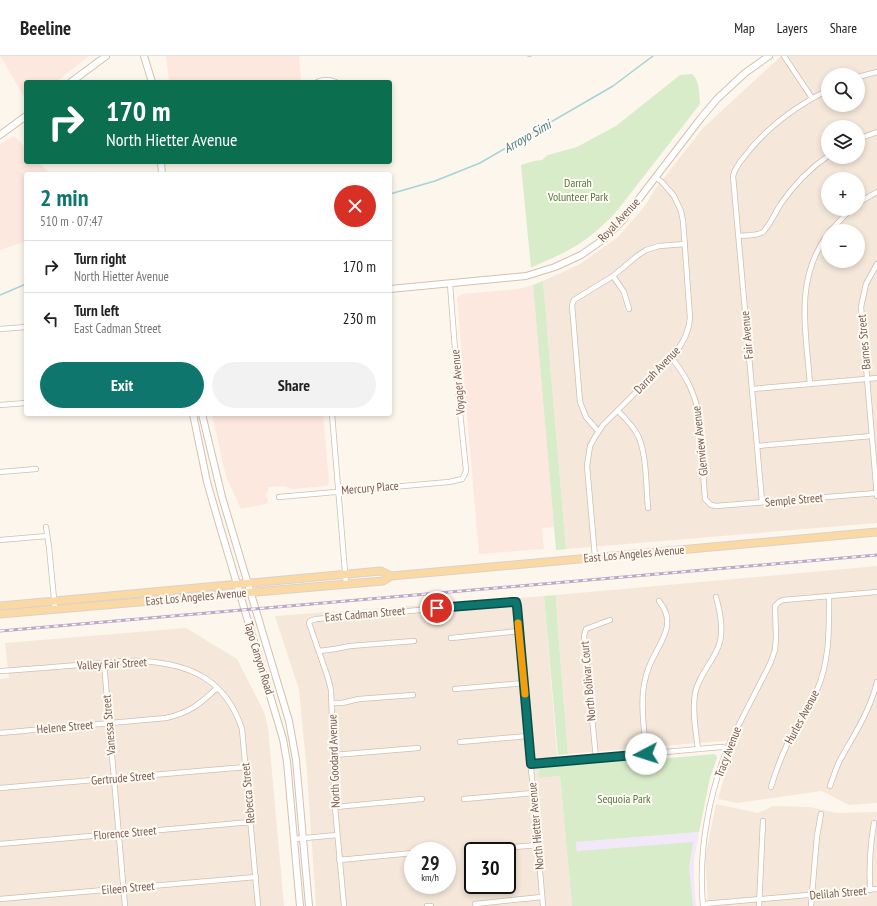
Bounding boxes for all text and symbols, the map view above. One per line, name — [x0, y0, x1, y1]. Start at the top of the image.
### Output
text: Beeline — [20, 16, 71, 40]
text: Map — [734, 19, 755, 37]
text: Layers — [777, 19, 808, 37]
text: Share — [830, 19, 857, 37]
map controls — [821, 68, 865, 268]
button: search — [821, 68, 865, 112]
text: 170 m — [106, 92, 170, 129]
icon: right — [40, 96, 92, 148]
water label: Arroyo Simi — [501, 115, 556, 157]
button: layers — [821, 120, 865, 164]
text: North Hietter Avenue — [106, 128, 237, 151]
button: + — [821, 172, 865, 216]
park label: Darrah Volunteer Park — [547, 175, 608, 204]
text: 2 min — [40, 182, 88, 213]
button: close — [334, 185, 376, 227]
street label: Royal Avenue — [594, 194, 643, 245]
text: 510 m · 07:47 — [40, 213, 103, 230]
button: − — [821, 224, 865, 268]
text: Turn right — [74, 249, 126, 268]
icon: right — [40, 256, 62, 278]
text: 170 m — [343, 257, 376, 276]
text: North Hietter Avenue — [74, 268, 169, 285]
text: Turn left — [74, 301, 119, 320]
icon: left — [40, 308, 62, 330]
text: 230 m — [343, 309, 376, 328]
street label: Fair Avenue — [737, 310, 756, 360]
street label: Barnes Street — [854, 313, 873, 370]
text: East Cadman Street — [74, 320, 161, 337]
street label: Darrah Avenue — [630, 343, 683, 397]
street label: Voyager Avenue — [447, 349, 468, 416]
button: Exit — [40, 362, 204, 408]
button: Share — [212, 362, 376, 408]
street label: Glenview Avenue — [688, 405, 711, 477]
street label: Mercury Place — [341, 478, 399, 497]
street label: Semple Street — [764, 489, 824, 510]
street label: East Los Angeles Avenue — [583, 542, 685, 565]
street label: East Los Angeles Avenue — [145, 585, 247, 608]
pin — [420, 591, 454, 625]
icon: arrive — [426, 597, 448, 619]
street label: East Cadman Street — [324, 602, 406, 624]
street label: Tapo Canyon Road — [241, 620, 278, 696]
street label: North Bolivar Court — [576, 640, 598, 722]
street label: Valley Fair Street — [76, 654, 148, 673]
street label: Hurles Avenue — [781, 687, 822, 746]
street label: Vanessa Street — [98, 694, 119, 757]
street label: North Goodard Avenue — [324, 714, 343, 808]
street label: Helene Street — [36, 716, 95, 736]
street label: Tracy Avenue — [711, 724, 744, 779]
position arrow — [625, 733, 667, 775]
street label: Rebecca Street — [237, 761, 258, 824]
street label: Gertrude Street — [91, 767, 156, 788]
street label: North Hietter Avenue — [524, 782, 547, 870]
park label: Sequoia Park — [597, 791, 651, 806]
street label: Florence Street — [93, 822, 158, 843]
speed limit sign: 30 — [464, 842, 516, 894]
text: 29 — [420, 850, 440, 876]
text: km/h — [421, 871, 439, 884]
street label: Eileen Street — [101, 878, 156, 897]
street label: Delilah Street — [809, 882, 868, 902]

